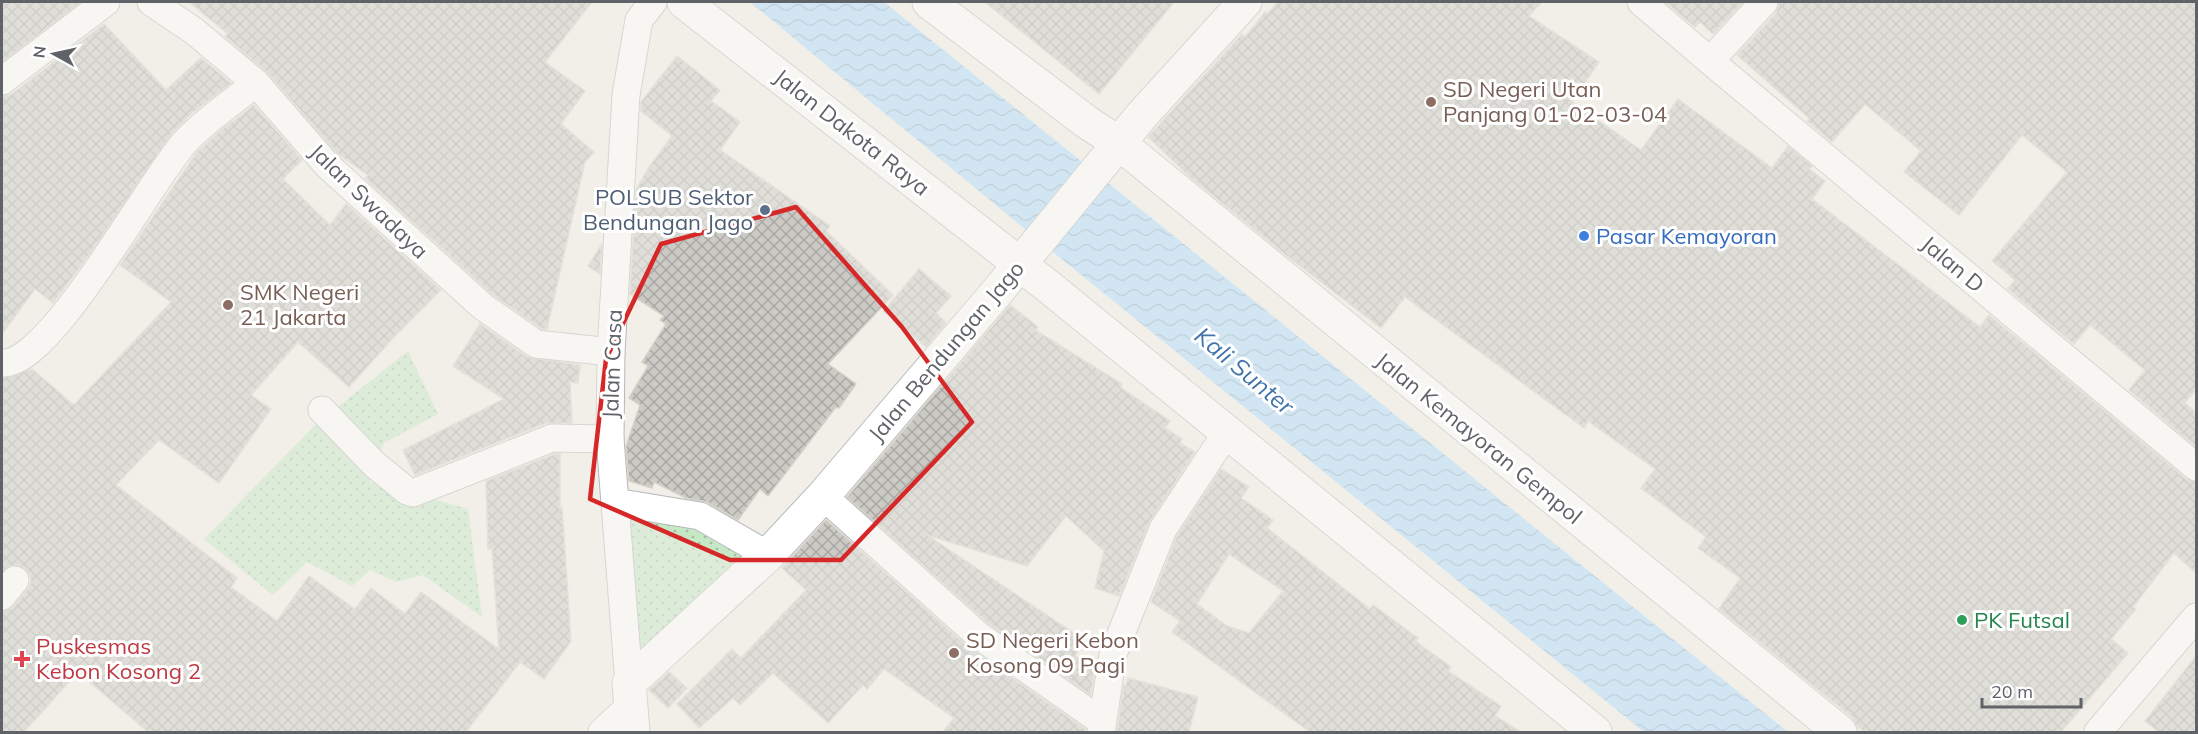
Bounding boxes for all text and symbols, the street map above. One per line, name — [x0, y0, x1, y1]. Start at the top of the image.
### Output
north arrow — [24, 24, 84, 84]
text: N — [28, 45, 50, 59]
street label: Jalan Dakota Raya — [768, 62, 936, 202]
place label: SD Negeri Utan Panjang 01-02-03-04 — [1443, 75, 1667, 128]
marker: SD Negeri Utan Panjang 01-02-03-04 — [1424, 95, 1438, 109]
street label: Jalan Swadaya — [304, 137, 434, 265]
place label: POLSUB Sektor Bendungan Jago — [583, 183, 753, 236]
marker: POLSUB Sektor Bendungan Jago — [758, 203, 772, 217]
place label: Pasar Kemayoran — [1596, 222, 1777, 250]
marker: Pasar Kemayoran — [1577, 229, 1591, 243]
street label: Jalan D — [1916, 230, 1990, 298]
street label: Jalan Bendungan Jago — [862, 255, 1030, 447]
place label: SMK Negeri 21 Jakarta — [240, 278, 359, 331]
marker: SMK Negeri 21 Jakarta — [221, 298, 235, 312]
street label: Jalan Casa — [596, 309, 628, 419]
water label: Kali Sunter — [1189, 320, 1301, 421]
street label: Jalan Kemayoran Gempol — [1370, 346, 1588, 530]
place label: PK Futsal — [1974, 606, 2070, 634]
marker: PK Futsal — [1955, 613, 1969, 627]
place label: SD Negeri Kebon Kosong 09 Pagi — [966, 626, 1139, 679]
place label: Puskesmas Kebon Kosong 2 — [36, 632, 201, 685]
marker: SD Negeri Kebon Kosong 09 Pagi — [947, 646, 961, 660]
marker: Puskesmas Kebon Kosong 2 — [13, 650, 31, 668]
scale bar — [1982, 671, 2081, 709]
text: 20 m — [1991, 680, 2033, 703]

